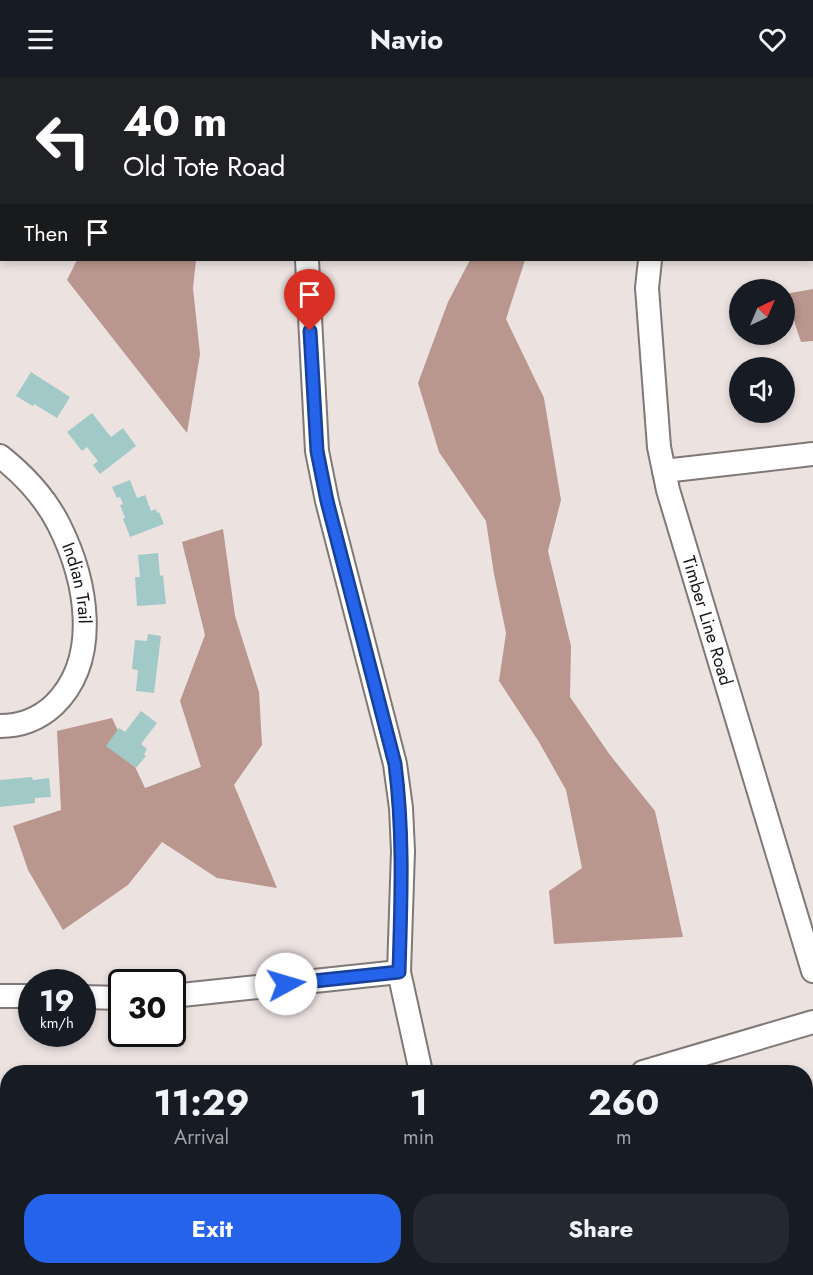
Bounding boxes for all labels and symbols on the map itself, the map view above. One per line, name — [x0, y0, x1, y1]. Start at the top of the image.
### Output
pin — [284, 269, 335, 331]
north arrow — [729, 279, 795, 345]
street label: Indian Trail — [55, 538, 98, 624]
street label: Timber Line Road — [676, 553, 739, 689]
position arrow — [254, 952, 318, 1016]
speed limit sign: 30 — [108, 969, 186, 1047]

